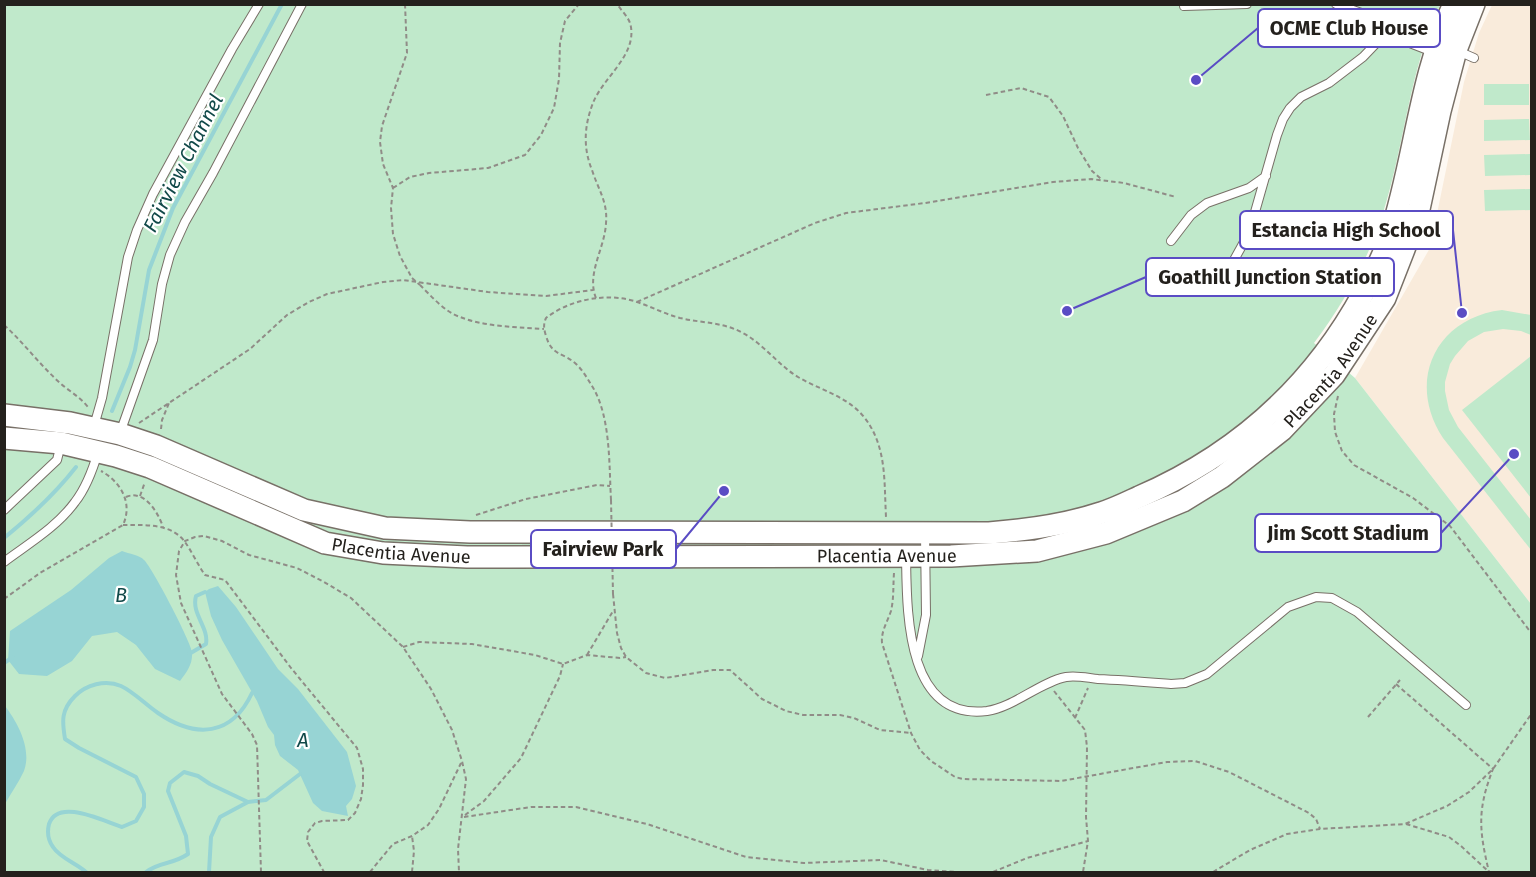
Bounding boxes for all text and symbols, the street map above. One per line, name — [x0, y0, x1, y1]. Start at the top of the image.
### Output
callout: OCME Club House — [1258, 9, 1440, 47]
text: OCME Club House — [1270, 16, 1428, 40]
water label: Fairview Channel — [138, 90, 228, 236]
callout: Estancia High School — [1240, 211, 1453, 249]
text: Estancia High School — [1251, 218, 1441, 242]
callout: Goathill Junction Station — [1146, 258, 1394, 296]
text: Goathill Junction Station — [1158, 265, 1382, 289]
street label: Placentia Avenue — [1279, 310, 1382, 432]
callout: Jim Scott Stadium — [1255, 514, 1441, 552]
text: Jim Scott Stadium — [1266, 521, 1429, 545]
callout: Fairview Park — [531, 530, 676, 568]
street label: Placentia Avenue — [330, 533, 471, 568]
text: Fairview Park — [543, 537, 664, 561]
street label: Placentia Avenue — [817, 545, 957, 567]
water label: B — [115, 583, 127, 607]
water label: A — [296, 728, 309, 752]

